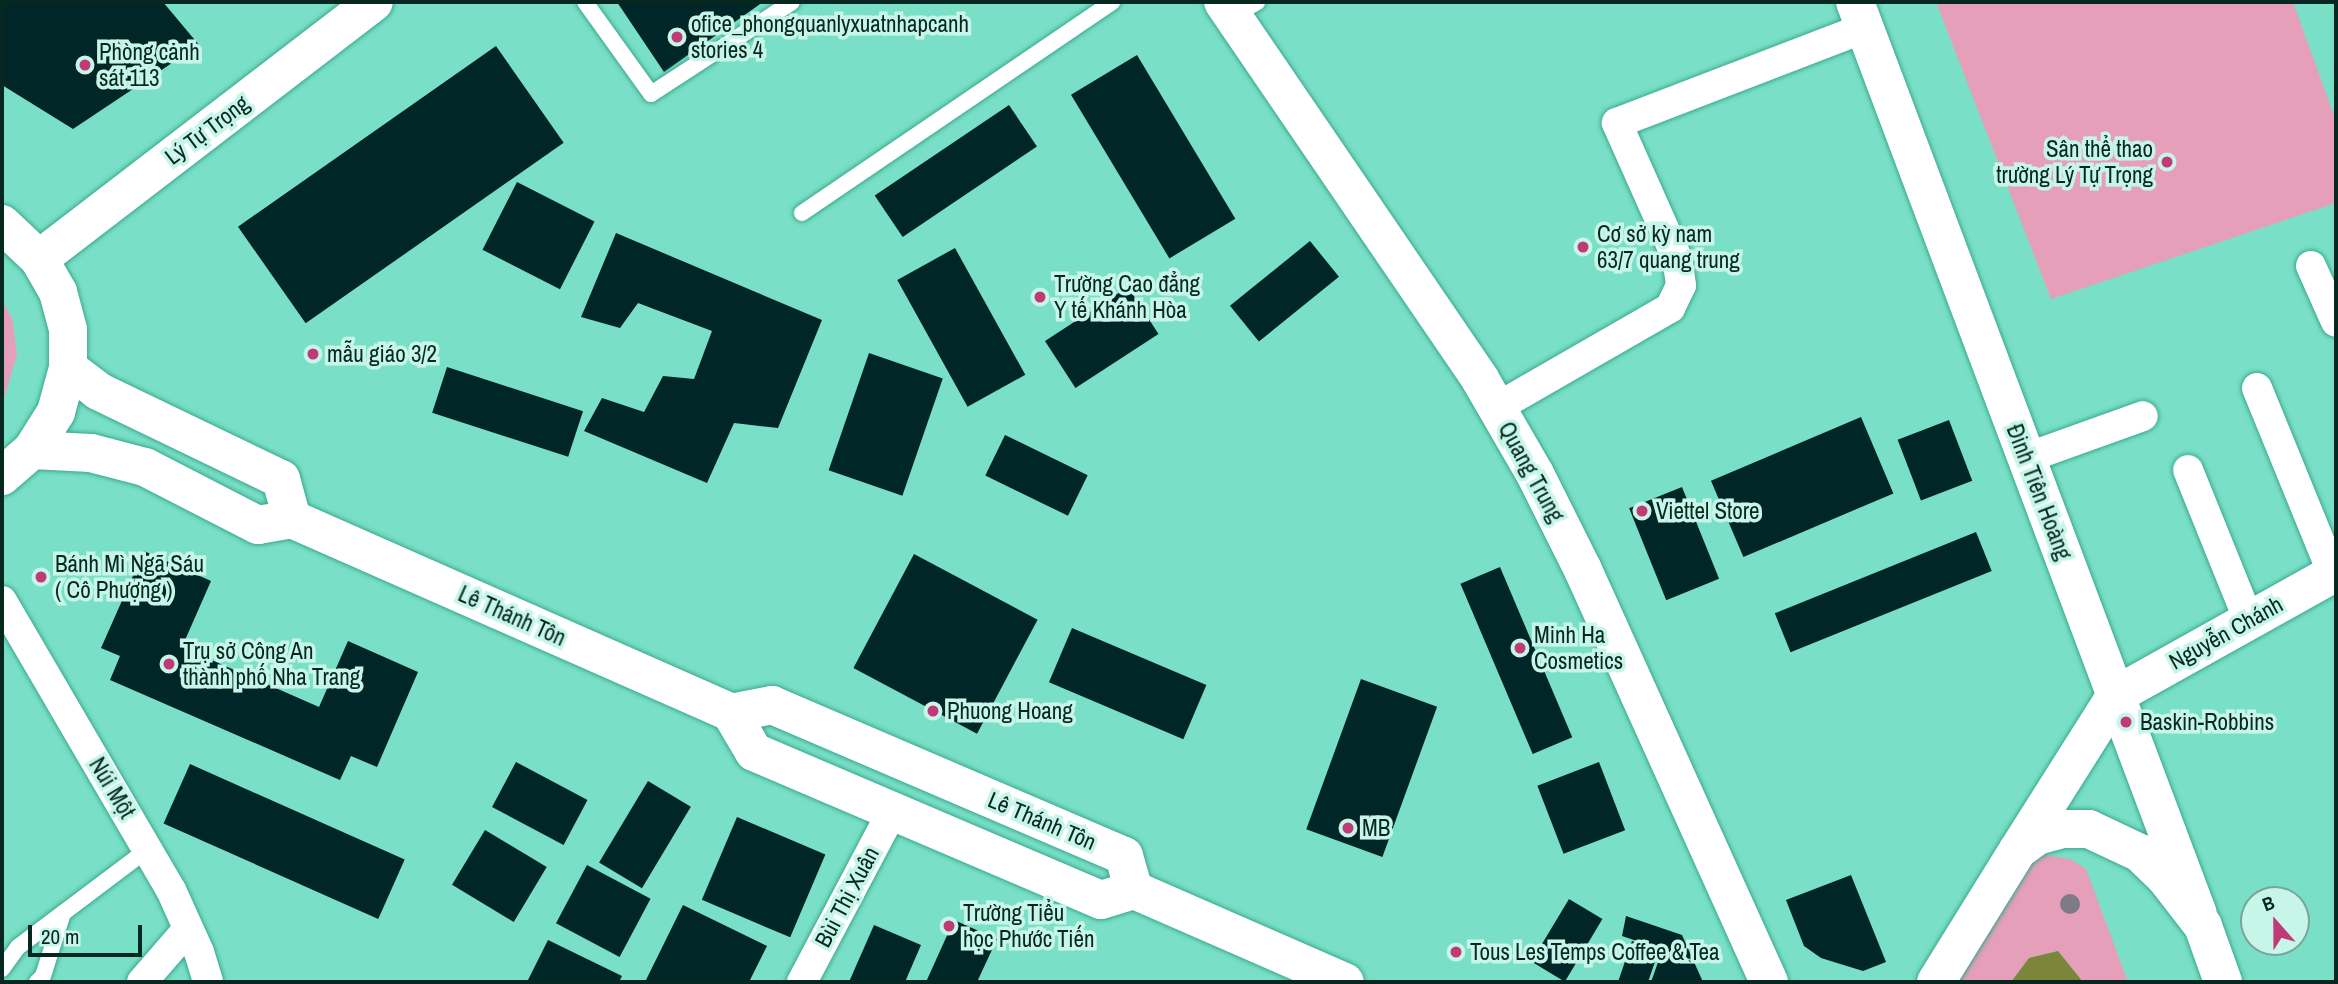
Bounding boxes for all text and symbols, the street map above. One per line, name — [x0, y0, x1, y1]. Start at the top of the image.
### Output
place label: ofice_phongquanlyxuatnhapcanh stories 4 — [691, 10, 969, 64]
marker: ofice_phongquanlyxuatnhapcanh stories 4 — [669, 29, 685, 45]
place label: Phòng cảnh sát 113 — [99, 38, 200, 92]
marker: Phòng cảnh sát 113 — [77, 57, 93, 73]
street label: Lý Tự Trọng — [159, 89, 255, 171]
place label: Sân thể thao trường Lý Tự Trọng — [1996, 135, 2153, 189]
marker: Sân thể thao trường Lý Tự Trọng — [2159, 154, 2175, 170]
place label: Cơ sở kỳ nam 63/7 quang trung — [1597, 220, 1740, 274]
marker: Cơ sở kỳ nam 63/7 quang trung — [1575, 239, 1591, 255]
place label: Trường Cao đẳng Y tế Khánh Hòa — [1054, 270, 1200, 324]
marker: Trường Cao đẳng Y tế Khánh Hòa — [1032, 289, 1048, 305]
place label: mẫu giáo 3/2 — [327, 340, 437, 368]
marker: mẫu giáo 3/2 — [305, 346, 321, 362]
street label: Quang Trung — [1492, 417, 1570, 527]
street label: Đinh Tiên Hoàng — [2000, 420, 2078, 564]
place label: Viettel Store — [1656, 497, 1759, 525]
marker: Viettel Store — [1634, 503, 1650, 519]
place label: Bánh Mì Ngã Sáu ( Cô Phượng ) — [55, 550, 204, 604]
marker: Bánh Mì Ngã Sáu ( Cô Phượng ) — [33, 569, 49, 585]
street label: Lê Thánh Tôn — [454, 580, 570, 652]
street label: Nguyễn Chánh — [2164, 590, 2288, 676]
place label: Minh Ha Cosmetics — [1534, 621, 1623, 675]
place label: Trụ sở Công An thành phố Nha Trang — [183, 637, 361, 691]
marker: Minh Ha Cosmetics — [1512, 640, 1528, 656]
marker: Trụ sở Công An thành phố Nha Trang — [161, 656, 177, 672]
place label: Phuong Hoang — [947, 697, 1073, 725]
marker: Phuong Hoang — [925, 703, 941, 719]
place label: Baskin-Robbins — [2140, 708, 2274, 736]
marker: Baskin-Robbins — [2118, 714, 2134, 730]
street label: Núi Một — [83, 753, 141, 823]
street label: Lê Thánh Tôn — [984, 786, 1100, 856]
place label: MB — [1362, 814, 1390, 842]
marker: MB — [1340, 820, 1356, 836]
street label: Bùi Thị Xuân — [809, 842, 885, 952]
north arrow — [2240, 886, 2310, 956]
text: B — [2258, 889, 2278, 917]
place label: Trường Tiểu học Phước Tiến — [963, 899, 1095, 953]
scale bar — [32, 911, 145, 955]
marker: Trường Tiểu học Phước Tiến — [941, 918, 957, 934]
text: 20 m — [41, 922, 79, 951]
place label: Tous Les Temps Coffee & Tea — [1470, 938, 1720, 966]
marker: Tous Les Temps Coffee & Tea — [1448, 944, 1464, 960]

